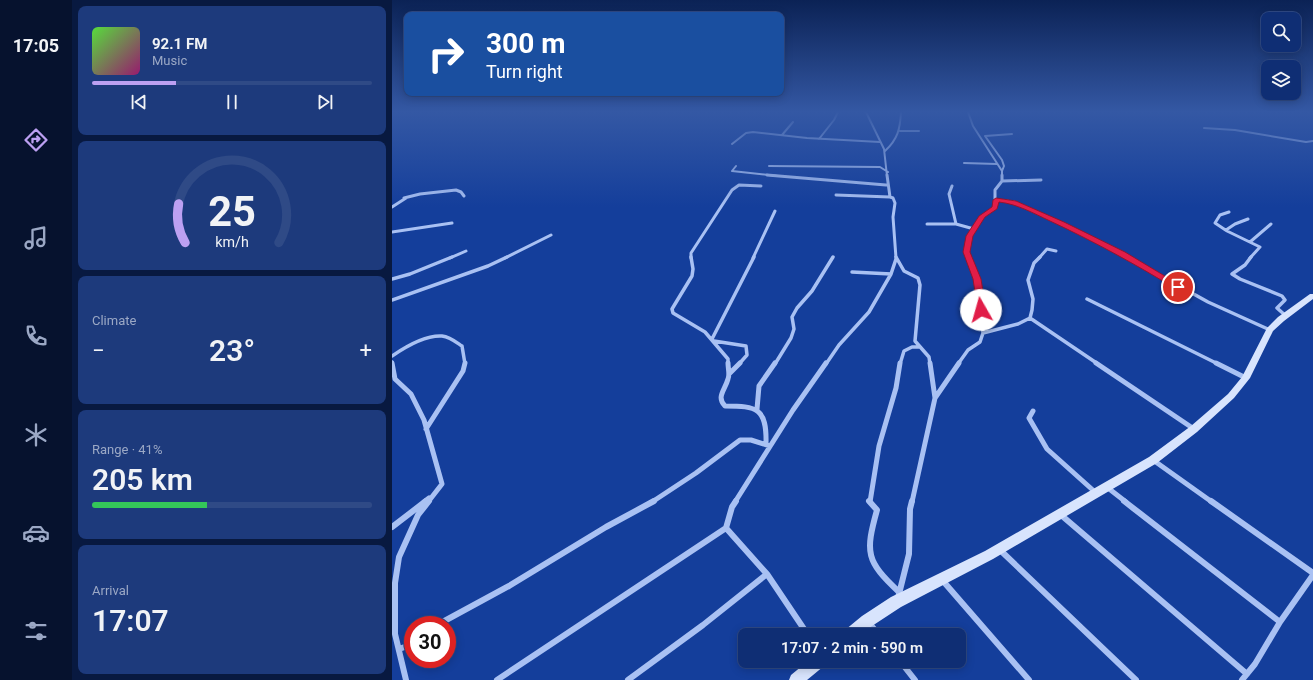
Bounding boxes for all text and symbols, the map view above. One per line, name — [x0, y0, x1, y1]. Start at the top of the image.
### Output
map controls — [1261, 12, 1301, 100]
button: search — [1261, 12, 1301, 52]
text: 300 m — [486, 27, 565, 60]
icon: right — [420, 28, 472, 80]
text: 17:05 — [13, 35, 59, 56]
text: 92.1 FM — [152, 35, 207, 53]
text: Music — [152, 53, 187, 68]
button: layers — [1261, 60, 1301, 100]
text: Turn right — [486, 61, 563, 82]
icon: previous — [128, 91, 150, 113]
icon: pause — [221, 91, 243, 113]
icon: next — [314, 91, 336, 113]
icon: directions — [22, 126, 50, 154]
text: 25 — [208, 187, 256, 236]
icon: music — [22, 224, 50, 252]
text: km/h — [215, 234, 249, 250]
pin — [1161, 270, 1195, 304]
icon: arrive — [1167, 276, 1189, 298]
position arrow — [960, 289, 1002, 331]
text: Climate — [92, 313, 136, 328]
icon: phone — [22, 322, 50, 350]
text: 23° — [209, 333, 255, 368]
text: − — [92, 338, 105, 363]
text: + — [360, 338, 372, 363]
icon: climate — [22, 421, 50, 449]
text: Range · 41% — [92, 442, 162, 457]
text: 205 km — [92, 462, 193, 497]
icon: car — [22, 519, 50, 547]
text: Arrival — [92, 583, 129, 598]
text: 17:07 — [92, 603, 169, 638]
speed limit sign: 30 — [404, 616, 456, 668]
icon: filters — [22, 617, 50, 645]
text: 17:07 · 2 min · 590 m — [781, 639, 923, 657]

